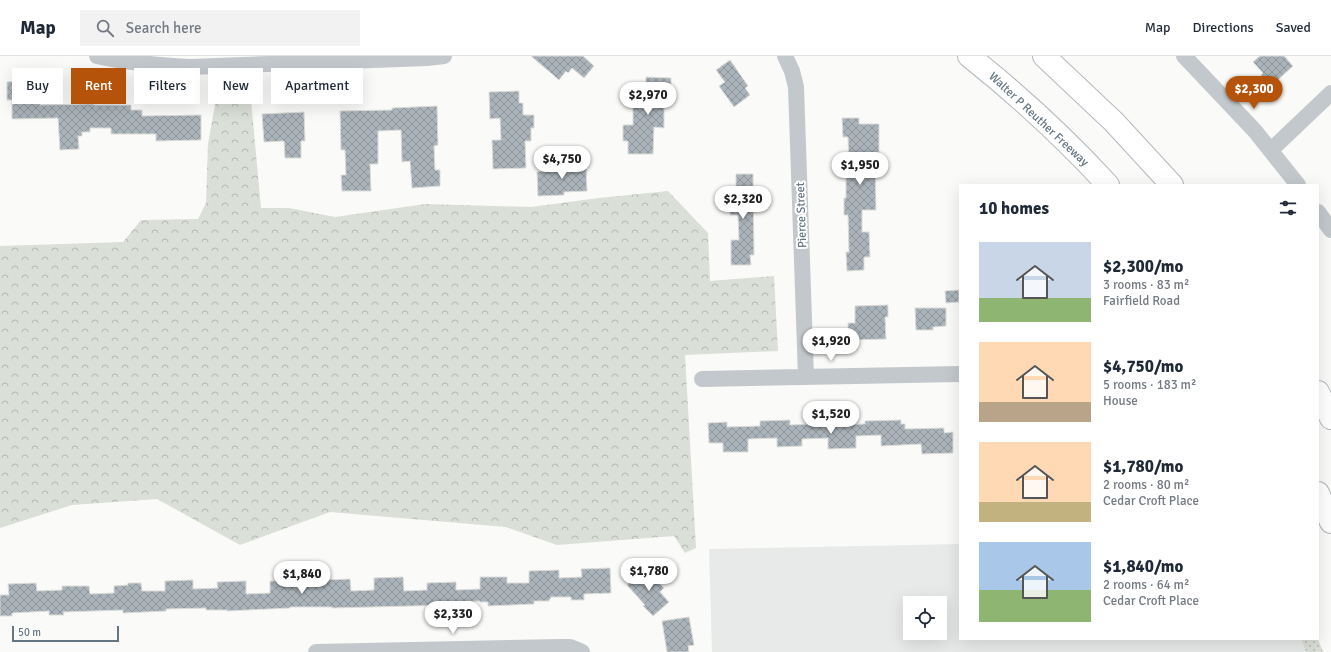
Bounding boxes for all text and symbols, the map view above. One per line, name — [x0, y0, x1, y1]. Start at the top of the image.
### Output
search box — [80, 10, 360, 46]
text: Map — [20, 16, 56, 40]
icon: search — [94, 17, 116, 39]
text: Search here — [126, 19, 201, 37]
text: Map — [1145, 19, 1171, 36]
text: Directions — [1193, 19, 1254, 36]
text: Saved — [1276, 19, 1311, 36]
chip: Buy — [12, 68, 63, 104]
chip: Rent — [71, 68, 126, 104]
chip: Filters — [134, 68, 200, 104]
chip: New — [208, 68, 263, 104]
chip: Apartment — [271, 68, 363, 104]
street label: Walter P Reuther Freeway — [986, 69, 1092, 170]
pin: $2,300 — [1221, 76, 1287, 110]
text: $2,300 — [1235, 81, 1273, 97]
pin: $2,970 — [615, 82, 681, 116]
text: $2,970 — [629, 87, 667, 103]
pin: $4,750 — [529, 146, 595, 180]
text: $4,750 — [543, 151, 581, 167]
pin: $1,950 — [827, 152, 893, 186]
text: $1,950 — [841, 157, 879, 173]
street label: Pierce Street — [793, 182, 810, 248]
pin: $2,320 — [710, 186, 776, 220]
text: $2,320 — [724, 191, 762, 207]
icon: filters — [1277, 197, 1299, 219]
text: 10 homes — [979, 198, 1049, 219]
text: $2,300/mo — [1103, 256, 1183, 277]
icon: home — [1011, 258, 1059, 306]
text: 3 rooms · 83 m² — [1103, 277, 1189, 293]
text: Fairfield Road — [1103, 293, 1180, 309]
pin: $1,920 — [798, 328, 864, 362]
text: $1,920 — [812, 333, 850, 349]
text: $4,750/mo — [1103, 356, 1183, 377]
icon: home — [1011, 358, 1059, 406]
text: 5 rooms · 183 m² — [1103, 377, 1196, 393]
text: House — [1103, 393, 1138, 409]
pin: $1,520 — [798, 401, 864, 435]
text: $1,520 — [812, 406, 850, 422]
text: $1,780/mo — [1103, 456, 1183, 477]
icon: home — [1011, 458, 1059, 506]
text: 2 rooms · 80 m² — [1103, 477, 1189, 493]
text: Cedar Croft Place — [1103, 493, 1199, 509]
text: $1,840/mo — [1103, 556, 1183, 577]
pin: $1,780 — [616, 558, 682, 592]
icon: home — [1011, 558, 1059, 606]
pin: $1,840 — [269, 561, 335, 595]
text: $1,780 — [630, 563, 668, 579]
text: $1,840 — [283, 566, 321, 582]
text: 2 rooms · 64 m² — [1103, 577, 1189, 593]
text: Cedar Croft Place — [1103, 593, 1199, 609]
map controls — [903, 596, 947, 640]
button: locate — [903, 596, 947, 640]
pin: $2,330 — [420, 601, 486, 635]
text: $2,330 — [434, 606, 472, 622]
scale bar — [12, 624, 119, 643]
text: 50 m — [18, 626, 41, 639]

